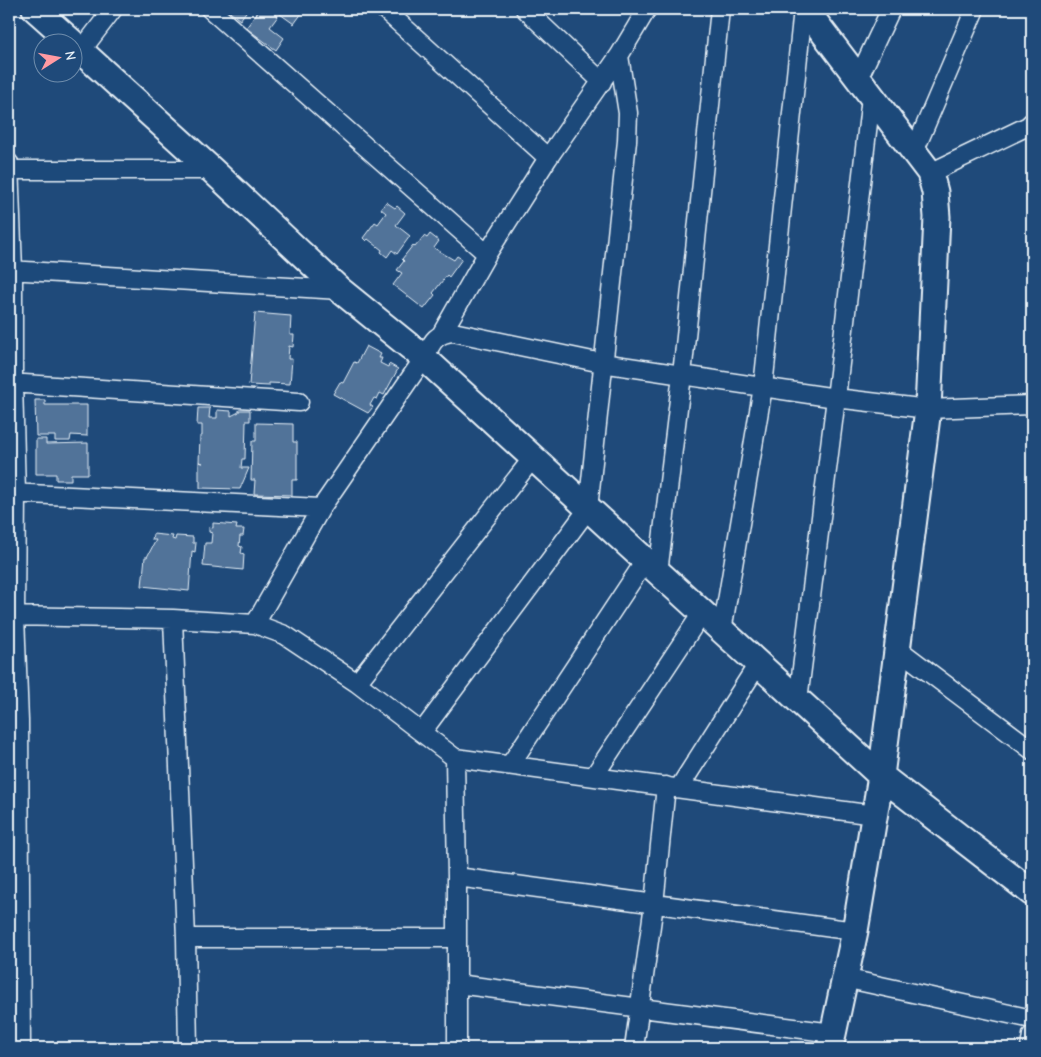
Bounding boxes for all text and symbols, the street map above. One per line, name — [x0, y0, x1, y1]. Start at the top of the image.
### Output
north arrow — [32, 32, 82, 82]
text: N — [61, 50, 79, 62]

